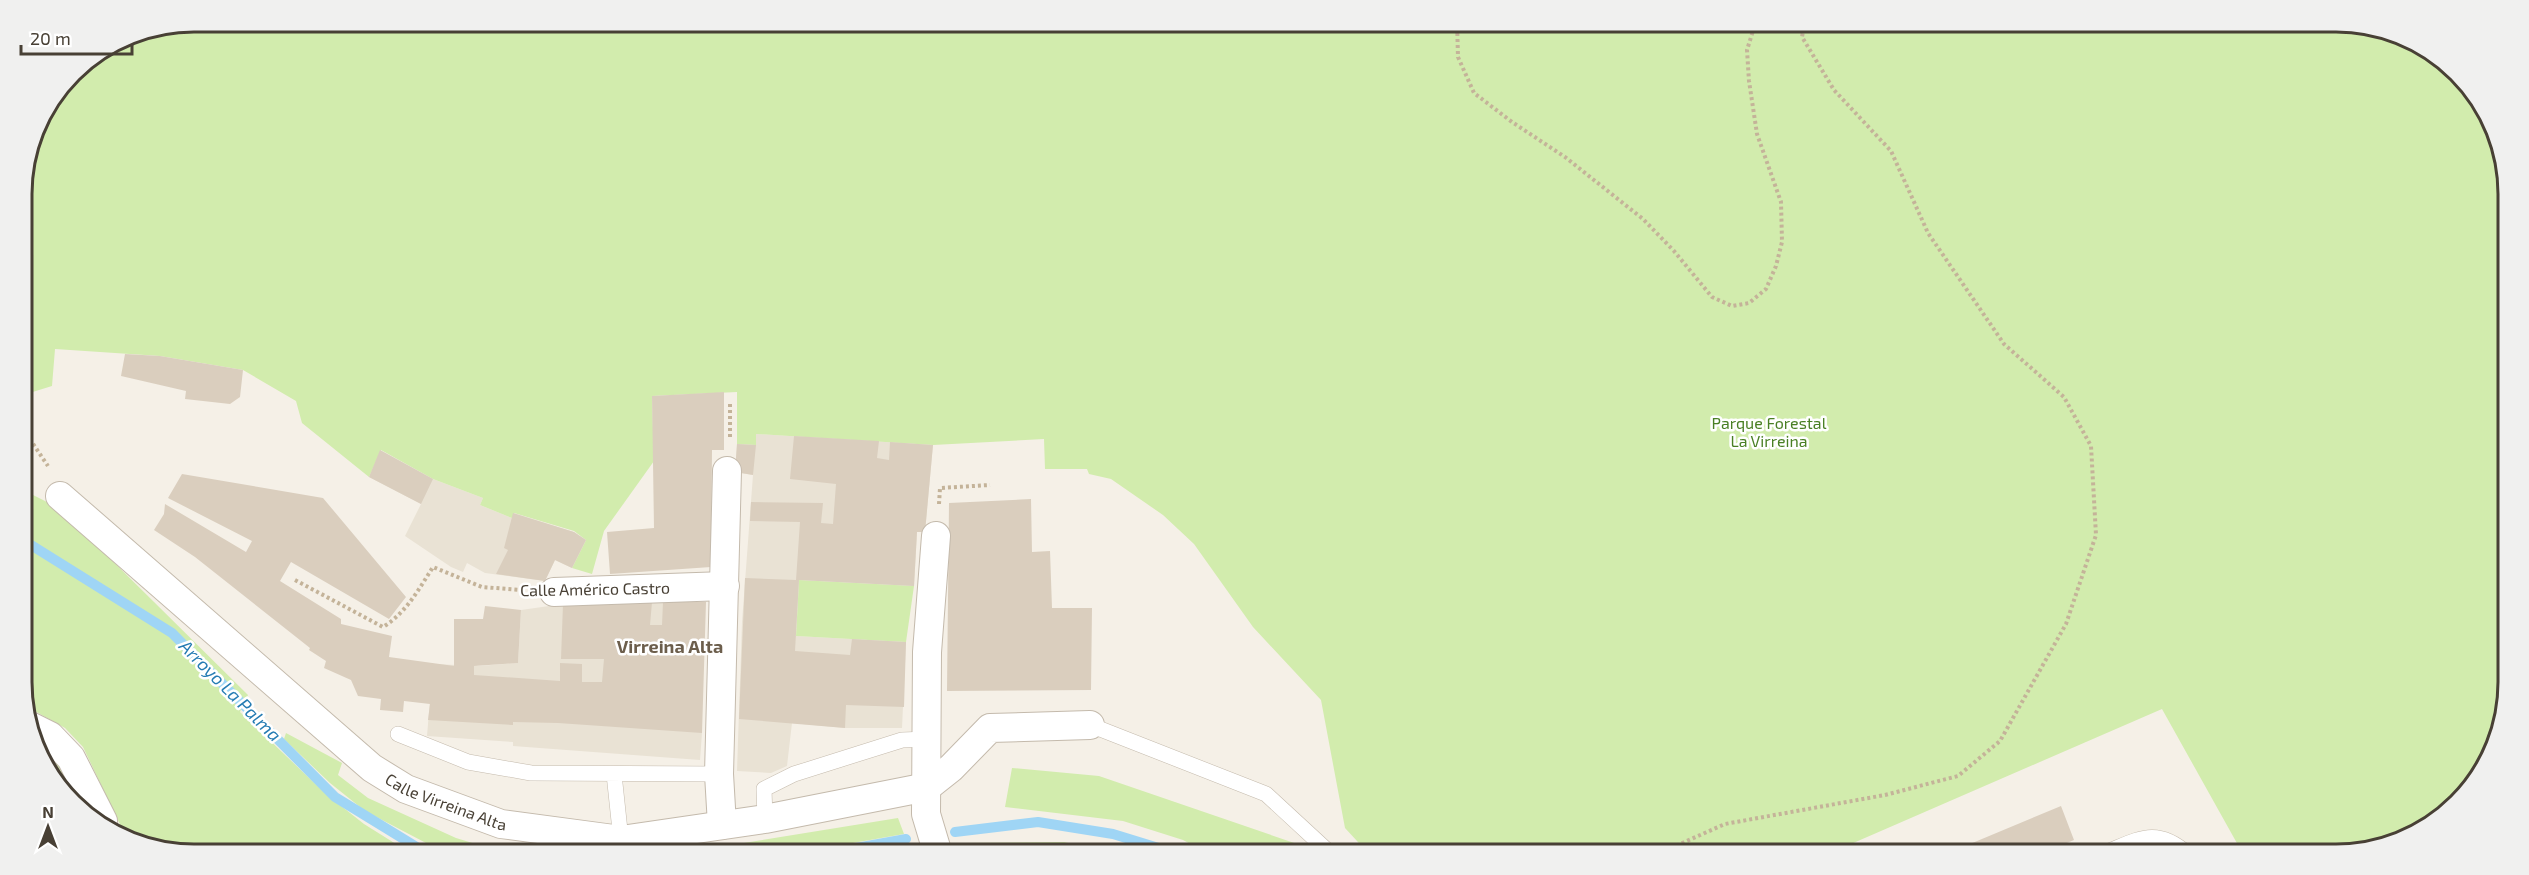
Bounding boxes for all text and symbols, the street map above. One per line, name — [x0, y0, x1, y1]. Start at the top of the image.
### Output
scale bar — [21, 18, 132, 56]
text: 20 m — [30, 27, 71, 49]
park label: Parque Forestal La Virreina — [1712, 413, 1827, 450]
street label: Calle Américo Castro — [520, 578, 670, 599]
water label: Arroyo La Palma — [175, 634, 286, 746]
district label: Virreina Alta — [617, 635, 723, 657]
street label: Calle Virreina Alta — [382, 769, 508, 834]
north arrow — [18, 797, 78, 857]
text: N — [42, 802, 54, 821]

